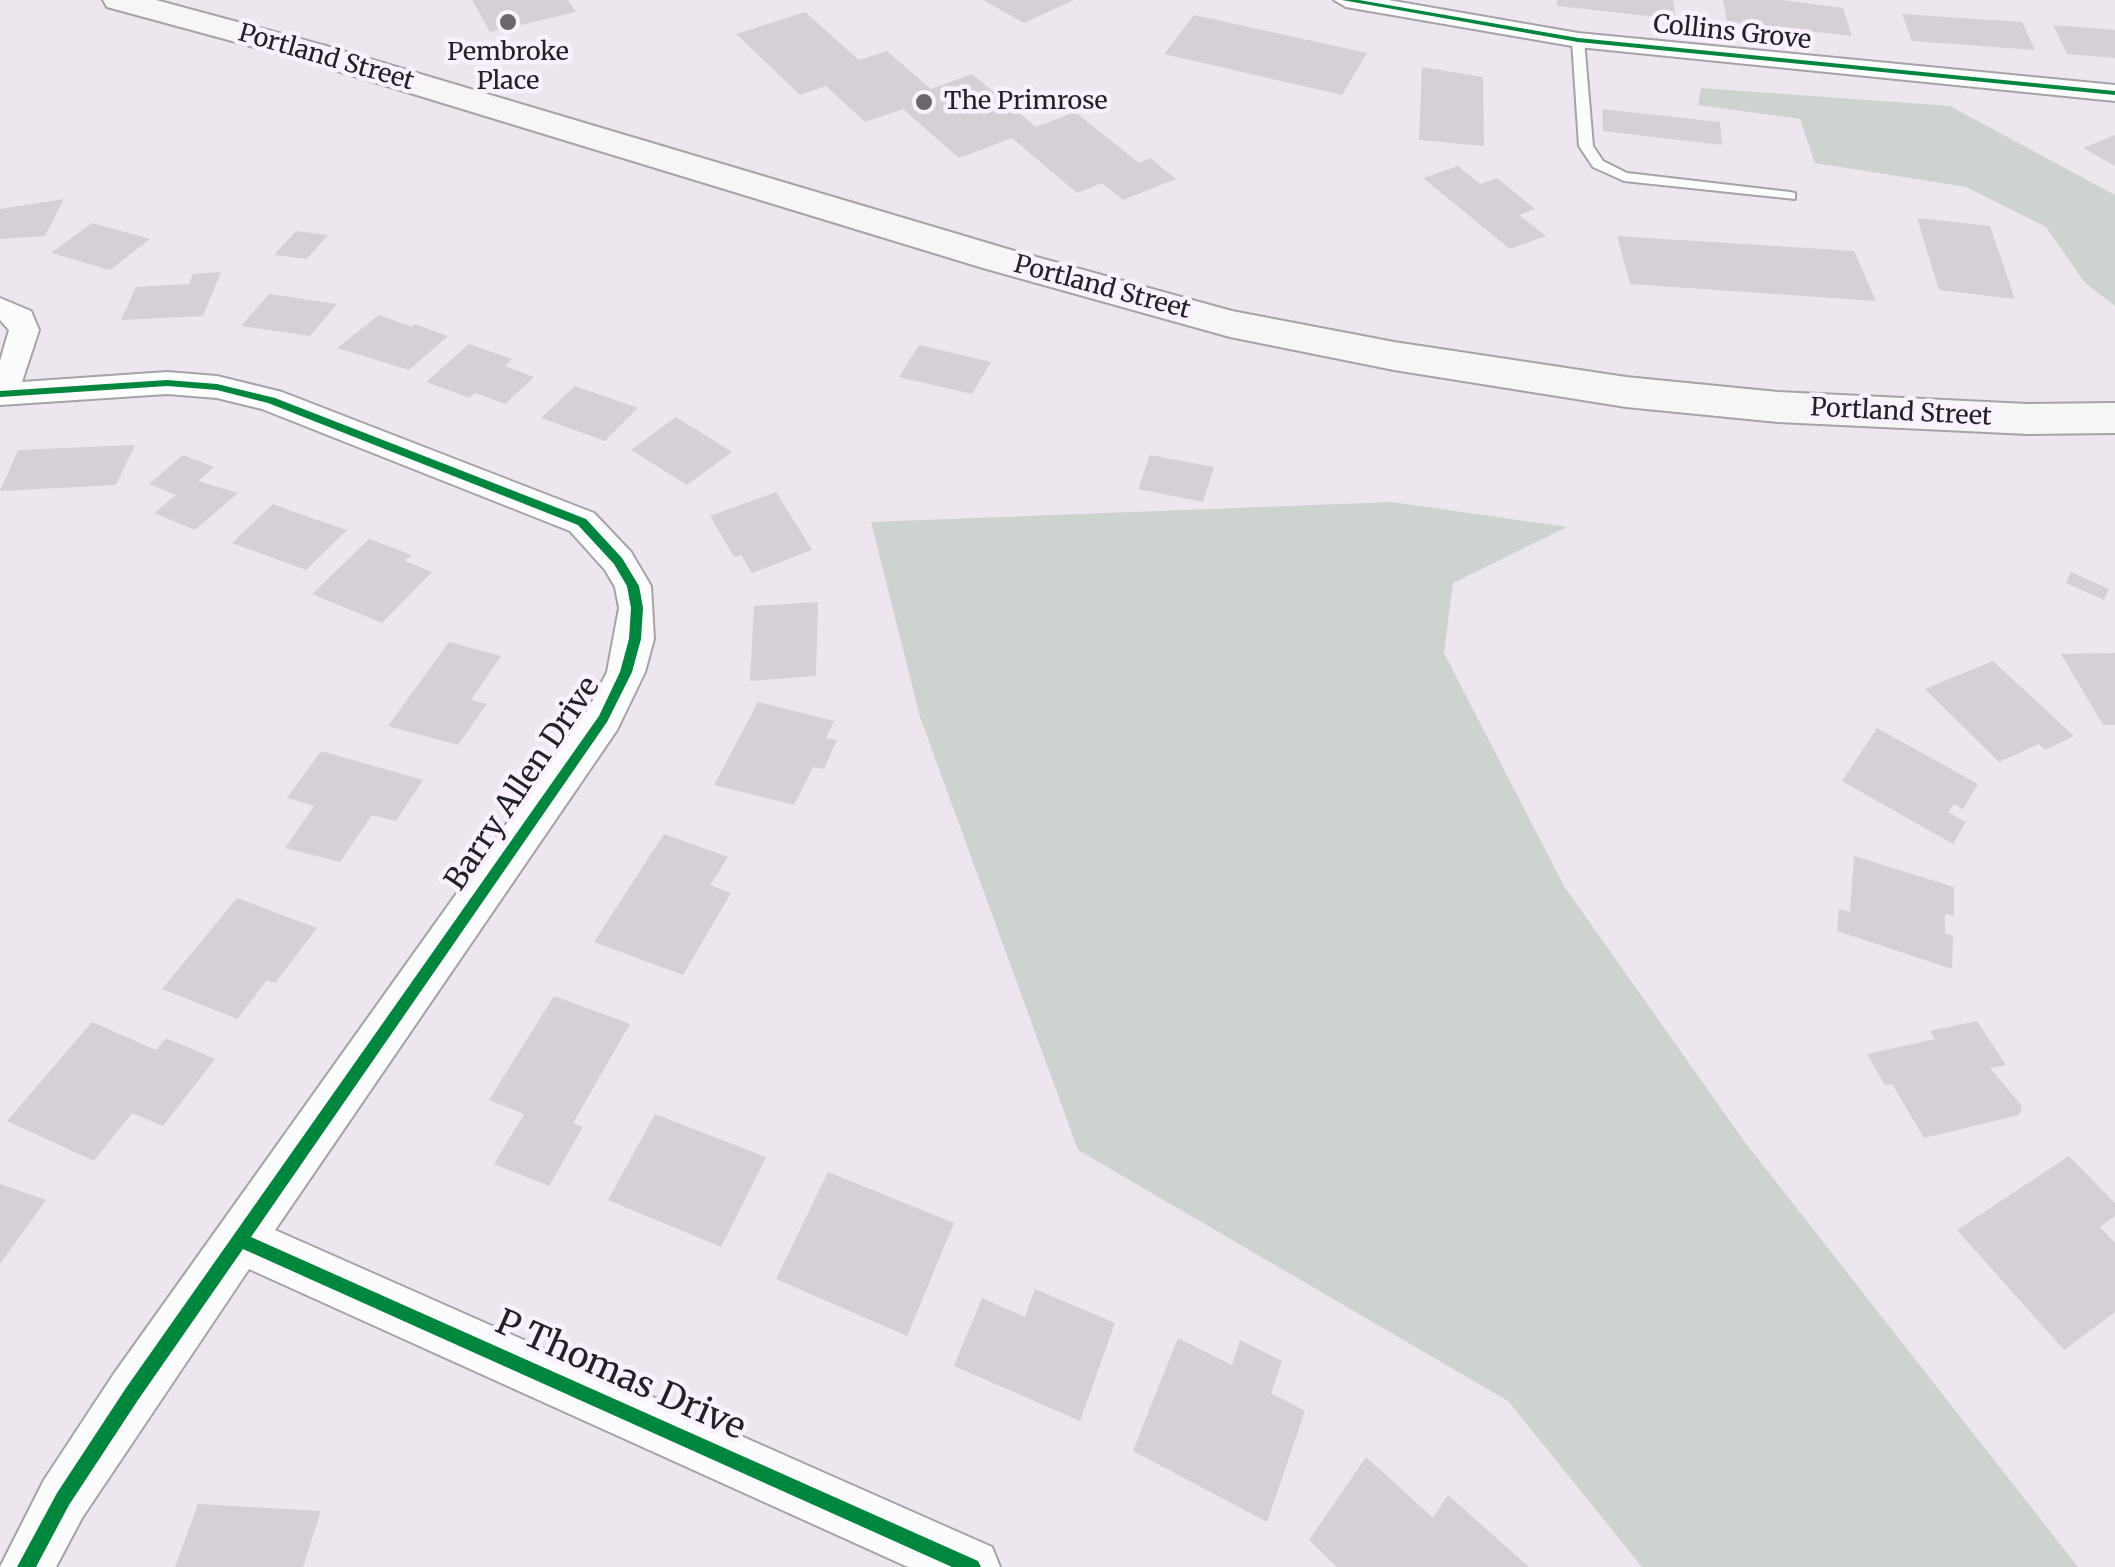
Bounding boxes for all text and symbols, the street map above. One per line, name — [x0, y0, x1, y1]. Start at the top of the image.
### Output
street label: Collins Grove — [1652, 10, 1812, 56]
marker: Pembroke Place — [497, 11, 519, 33]
street label: Portland Street — [235, 19, 417, 97]
place label: Pembroke Place — [447, 38, 569, 97]
place label: The Primrose — [944, 87, 1108, 117]
marker: The Primrose — [913, 91, 935, 113]
street label: Portland Street — [1011, 250, 1193, 326]
street label: Portland Street — [1810, 393, 1992, 433]
street label: Barry Allen Drive — [438, 670, 608, 898]
street label: P Thomas Drive — [489, 1302, 751, 1450]

